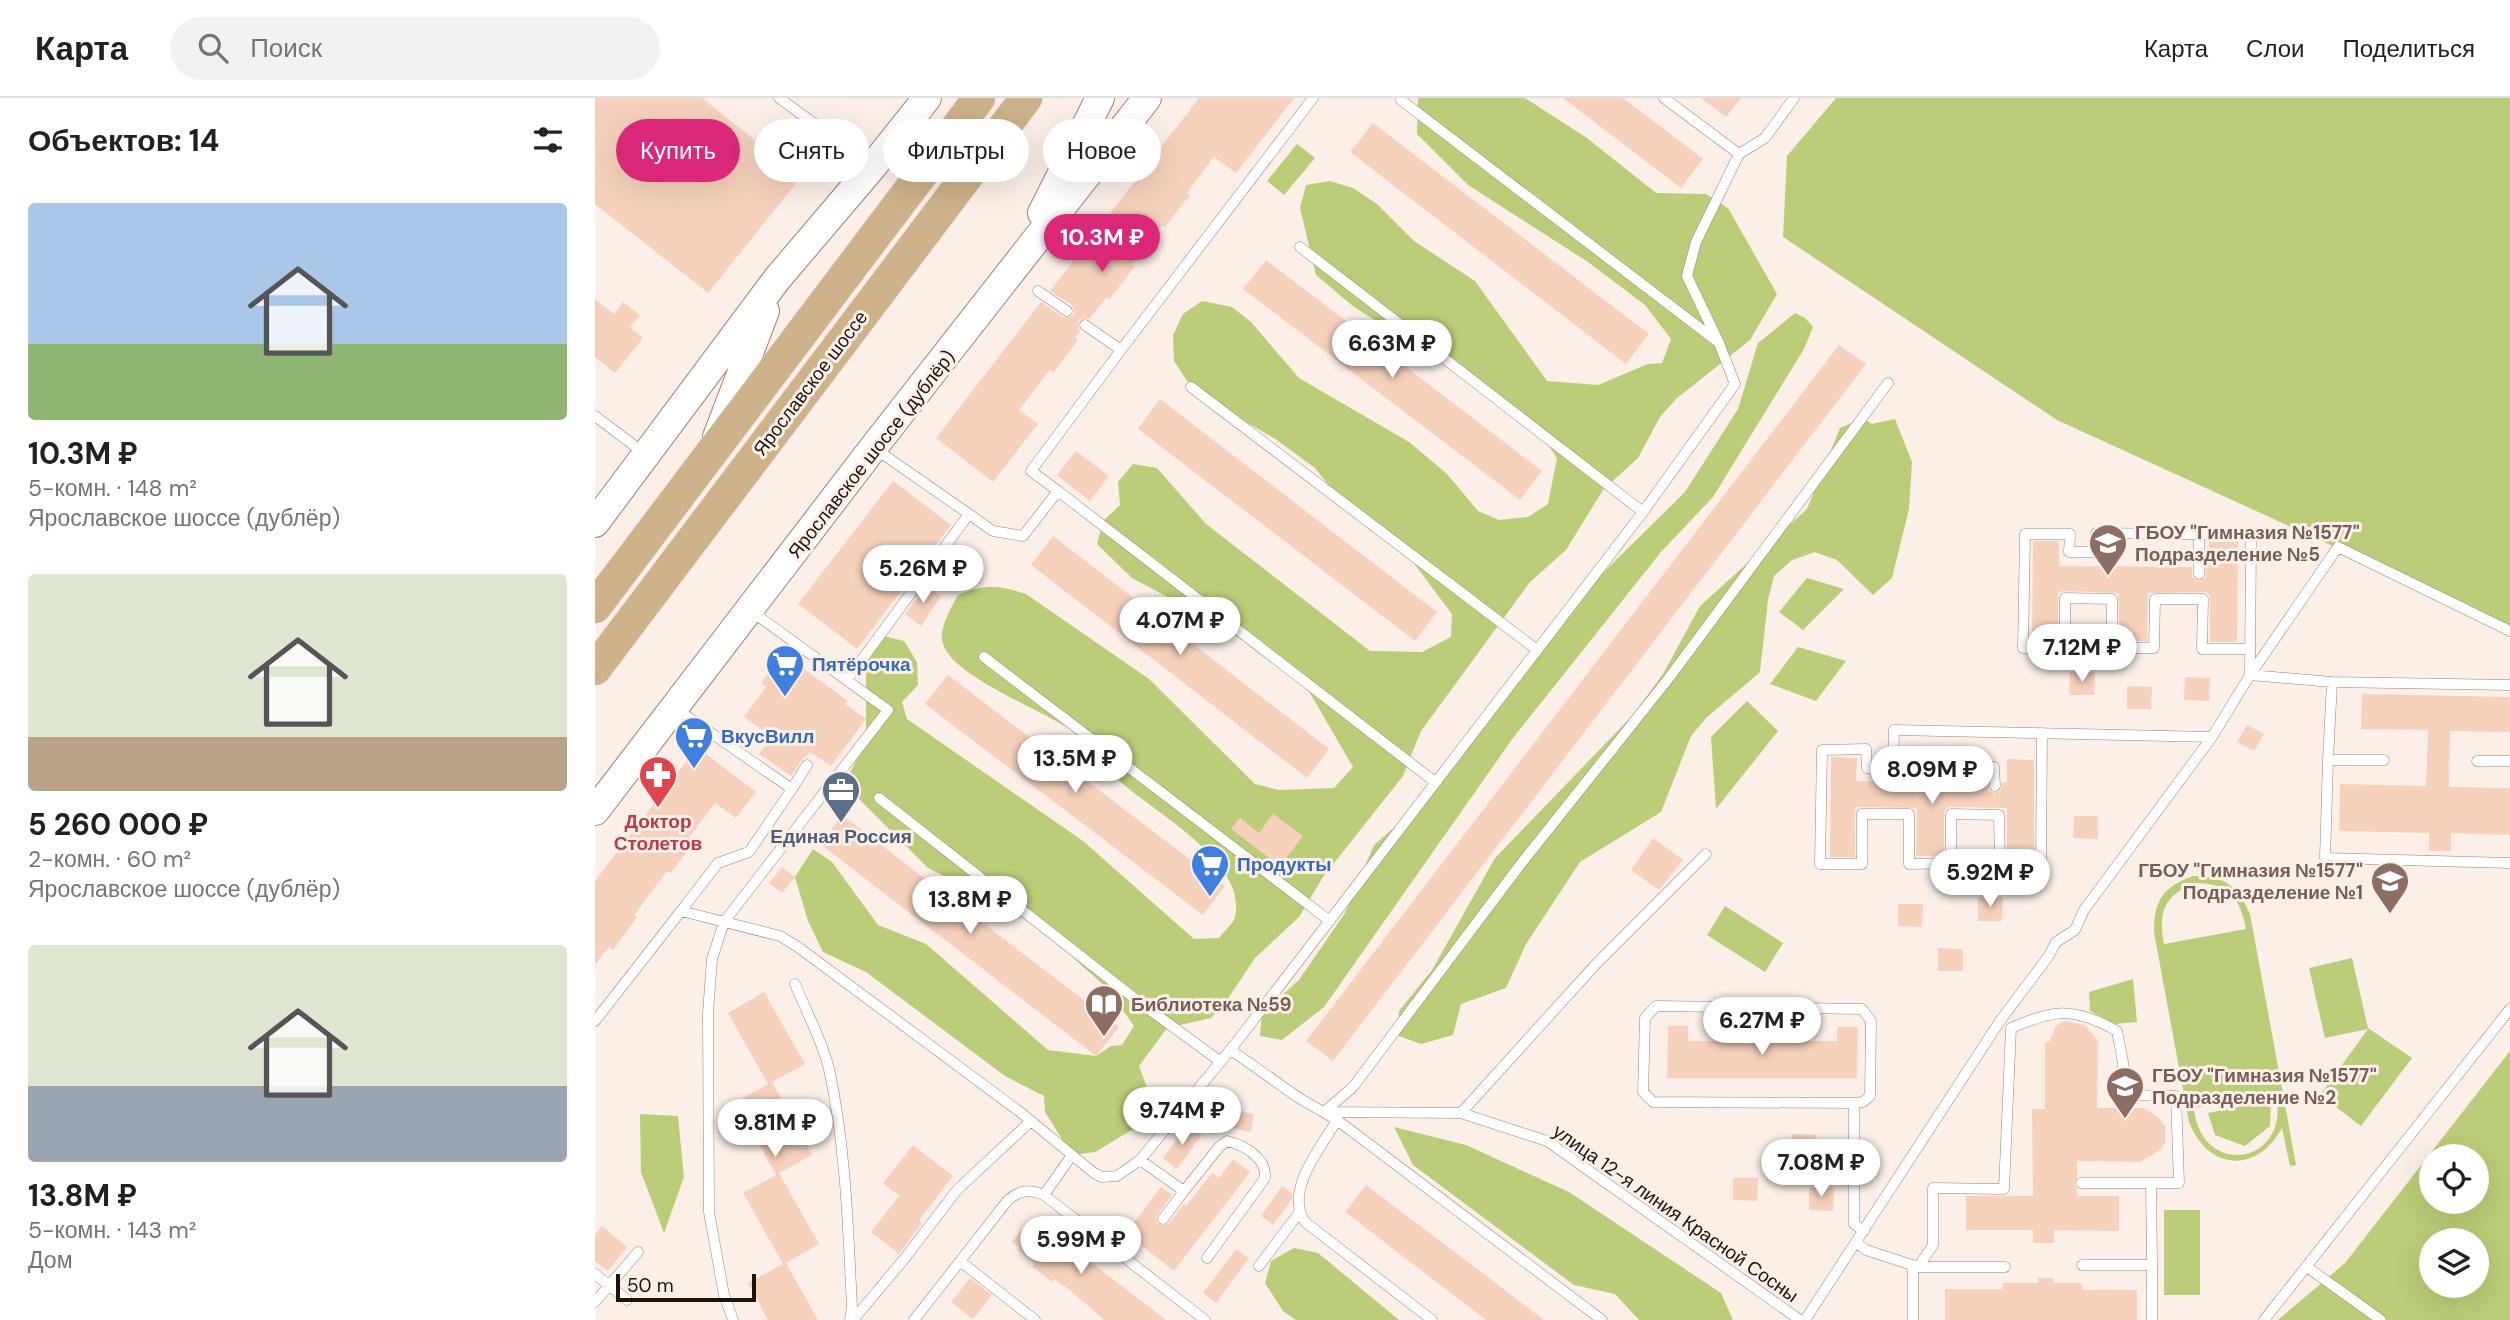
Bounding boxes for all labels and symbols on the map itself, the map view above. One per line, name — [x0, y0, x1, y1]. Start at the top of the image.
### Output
pin: 10.3M ₽ — [1037, 214, 1167, 274]
street label: Ярославское шоссе — [748, 306, 873, 461]
pin: 6.63M ₽ — [1327, 320, 1457, 380]
street label: Ярославское шоссе (дублёр) — [782, 345, 961, 564]
place label: ГБОУ "Гимназия №1577" Подразделение №5 — [2135, 520, 2360, 567]
school or university icon: ГБОУ "Гимназия №1577" Подразделение №5 — [2087, 522, 2129, 577]
pin: 5.26M ₽ — [858, 546, 988, 605]
pin: 4.07M ₽ — [1115, 598, 1245, 657]
pin: 7.12M ₽ — [2017, 624, 2147, 684]
supermarket icon: Пятёрочка — [764, 643, 806, 698]
place label: Пятёрочка — [812, 652, 911, 677]
supermarket icon: ВкусВилл — [673, 715, 715, 770]
place label: ВкусВилл — [721, 724, 814, 749]
pin: 13.5M ₽ — [1010, 736, 1140, 795]
pin: 8.09M ₽ — [1867, 746, 1997, 806]
pharmacy icon: Доктор Столетов — [637, 754, 679, 809]
office icon: Единая Россия — [820, 769, 862, 824]
place label: Доктор Столетов — [614, 809, 702, 856]
place label: Единая Россия — [770, 824, 912, 849]
supermarket icon: Продукты — [1189, 843, 1231, 898]
pin: 5.92M ₽ — [1925, 850, 2055, 909]
place label: Продукты — [1237, 852, 1332, 877]
place label: ГБОУ "Гимназия №1577" Подразделение №1 — [2138, 858, 2363, 905]
school or university icon: ГБОУ "Гимназия №1577" Подразделение №1 — [2369, 860, 2411, 915]
pin: 13.8M ₽ — [905, 876, 1035, 936]
library icon: Библиотека №59 — [1083, 983, 1125, 1038]
place label: Библиотека №59 — [1131, 992, 1292, 1017]
pin: 6.27M ₽ — [1697, 998, 1827, 1057]
place label: ГБОУ "Гимназия №1577" Подразделение №2 — [2152, 1063, 2377, 1110]
school or university icon: ГБОУ "Гимназия №1577" Подразделение №2 — [2104, 1065, 2146, 1120]
pin: 9.74M ₽ — [1117, 1088, 1247, 1147]
pin: 9.81M ₽ — [710, 1100, 840, 1159]
street label: улица 12-я линия Красной Сосны — [1548, 1119, 1803, 1308]
pin: 7.08M ₽ — [1756, 1140, 1886, 1199]
pin: 5.99M ₽ — [1016, 1216, 1146, 1276]
scale bar — [616, 1271, 756, 1303]

